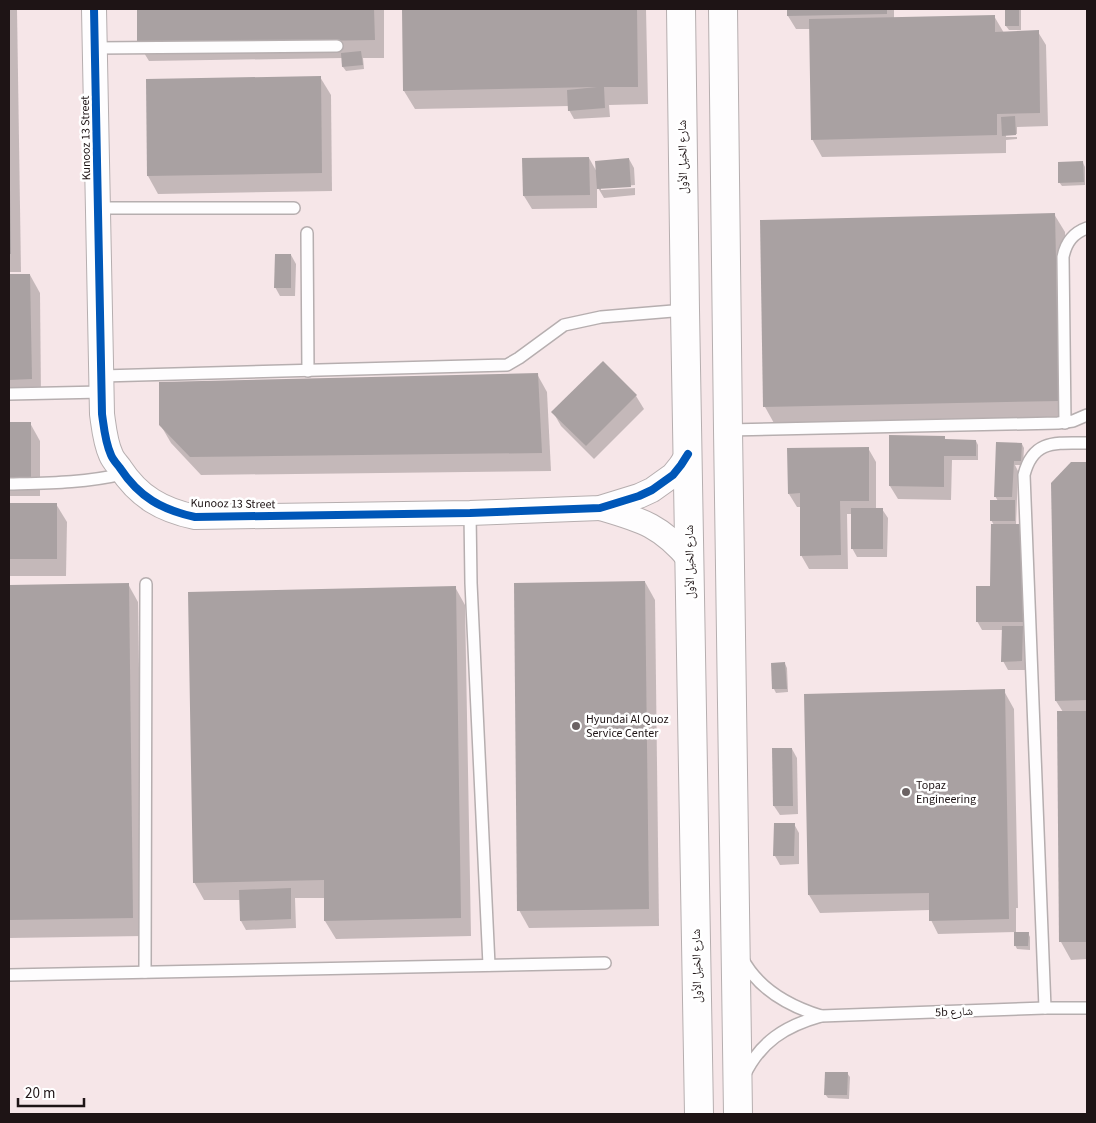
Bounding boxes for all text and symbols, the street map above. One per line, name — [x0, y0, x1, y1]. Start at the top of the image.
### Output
street label: Kunooz 13 Street — [77, 95, 95, 181]
street label: شارع الخيل الأول — [674, 120, 692, 194]
street label: Kunooz 13 Street — [190, 495, 276, 513]
street label: شارع الخيل الأول — [681, 525, 699, 599]
place label: Hyundai Al Quoz Service Center — [586, 711, 669, 742]
marker: Hyundai Al Quoz Service Center — [570, 720, 582, 732]
place label: Topaz Engineering — [916, 777, 976, 808]
marker: Topaz Engineering — [900, 786, 912, 798]
street label: شارع الخيل الأول — [688, 929, 706, 1003]
street label: 5b شارع — [935, 1003, 973, 1021]
scale bar — [18, 1076, 84, 1108]
text: 20 m — [25, 1083, 55, 1104]

